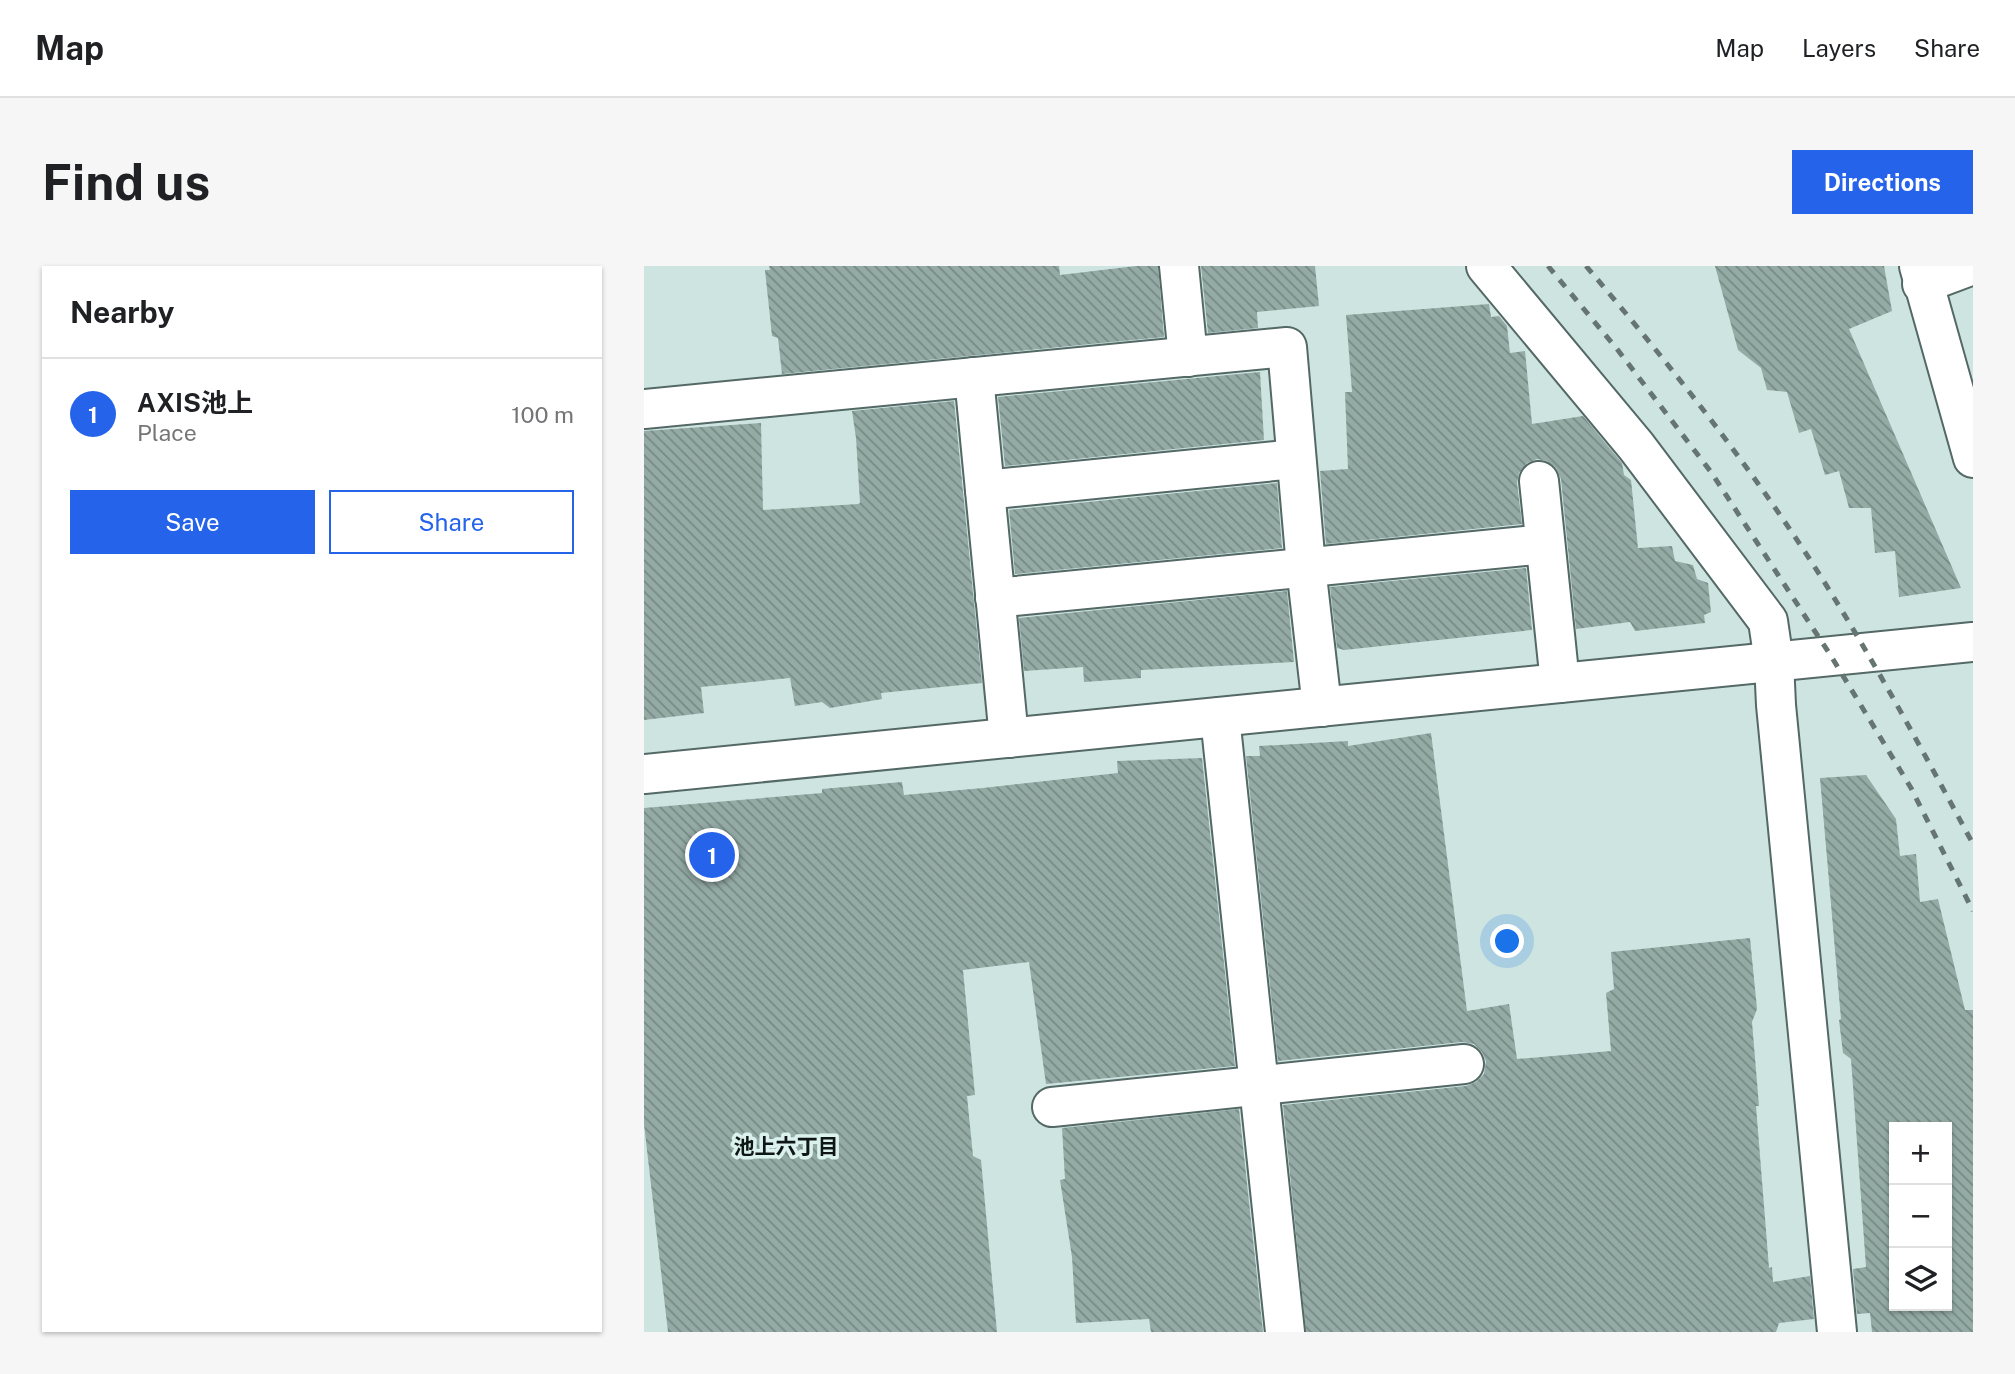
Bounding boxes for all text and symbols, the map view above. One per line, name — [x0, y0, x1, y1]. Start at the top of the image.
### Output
text: Map — [35, 29, 104, 67]
text: Map — [1715, 34, 1764, 62]
text: Layers — [1802, 34, 1876, 62]
text: Share — [1914, 34, 1980, 62]
button: Directions — [1792, 150, 1973, 214]
text: Find us — [42, 153, 210, 211]
text: Nearby — [70, 294, 174, 330]
text: AXIS池上 — [137, 387, 253, 418]
text: 1 — [88, 401, 98, 428]
text: 100 m — [511, 401, 574, 428]
text: Place — [137, 419, 197, 446]
button: Save — [70, 490, 315, 554]
button: Share — [329, 490, 574, 554]
pin: 1 — [689, 829, 735, 881]
your location — [1490, 924, 1524, 958]
map controls — [1889, 1122, 1952, 1311]
button: + — [1889, 1122, 1952, 1185]
district label: 池上六丁目 — [734, 1134, 839, 1159]
button: − — [1889, 1185, 1952, 1248]
button: layers — [1889, 1248, 1952, 1311]

